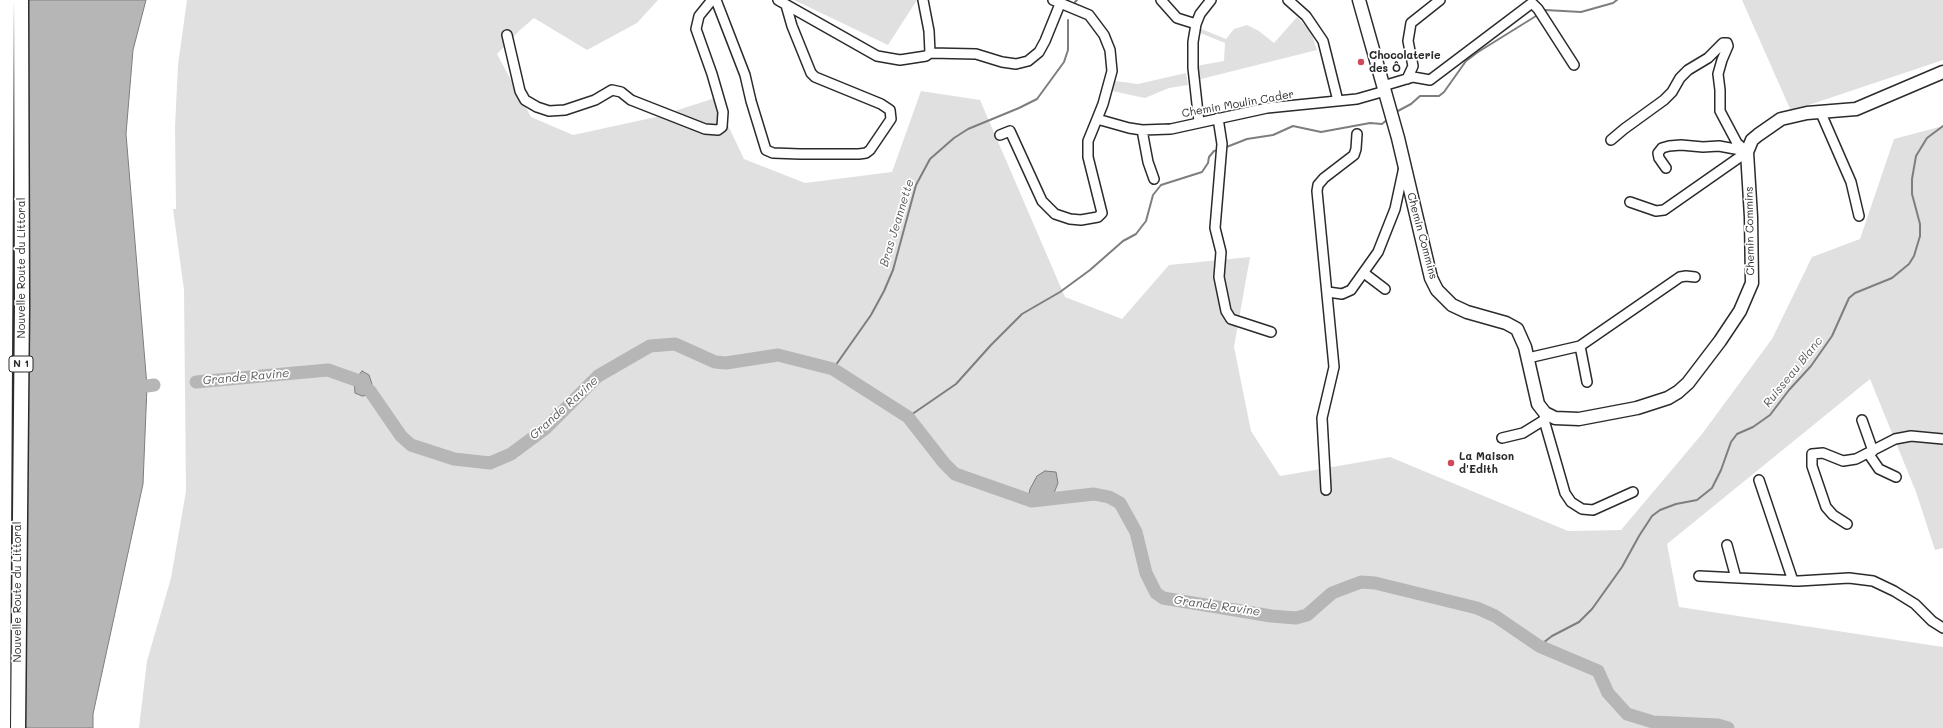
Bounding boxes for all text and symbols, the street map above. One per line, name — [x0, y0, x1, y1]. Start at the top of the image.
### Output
place label: Chocolaterie des Ô — [1369, 49, 1441, 75]
marker: Chocolaterie des Ô — [1356, 57, 1366, 67]
street label: Chemin Moulin Cader — [1181, 88, 1295, 120]
water label: Bras Jeannette — [877, 177, 917, 269]
street label: Chemin Commins — [1743, 186, 1757, 276]
street label: Chemin Commins — [1404, 191, 1440, 281]
street label: Nouvelle Route du Littoral — [15, 198, 29, 338]
water label: Ruisseau Blanc — [1760, 334, 1826, 410]
road number: N 1 — [9, 356, 33, 372]
water label: Grande Ravine — [202, 366, 290, 388]
water label: Grande Ravine — [527, 373, 601, 443]
place label: La Maison d'Edith — [1459, 450, 1514, 476]
marker: La Maison d'Edith — [1446, 458, 1456, 468]
street label: Nouvelle Route du Littoral — [11, 522, 25, 662]
water label: Grande Ravine — [1173, 593, 1261, 619]

